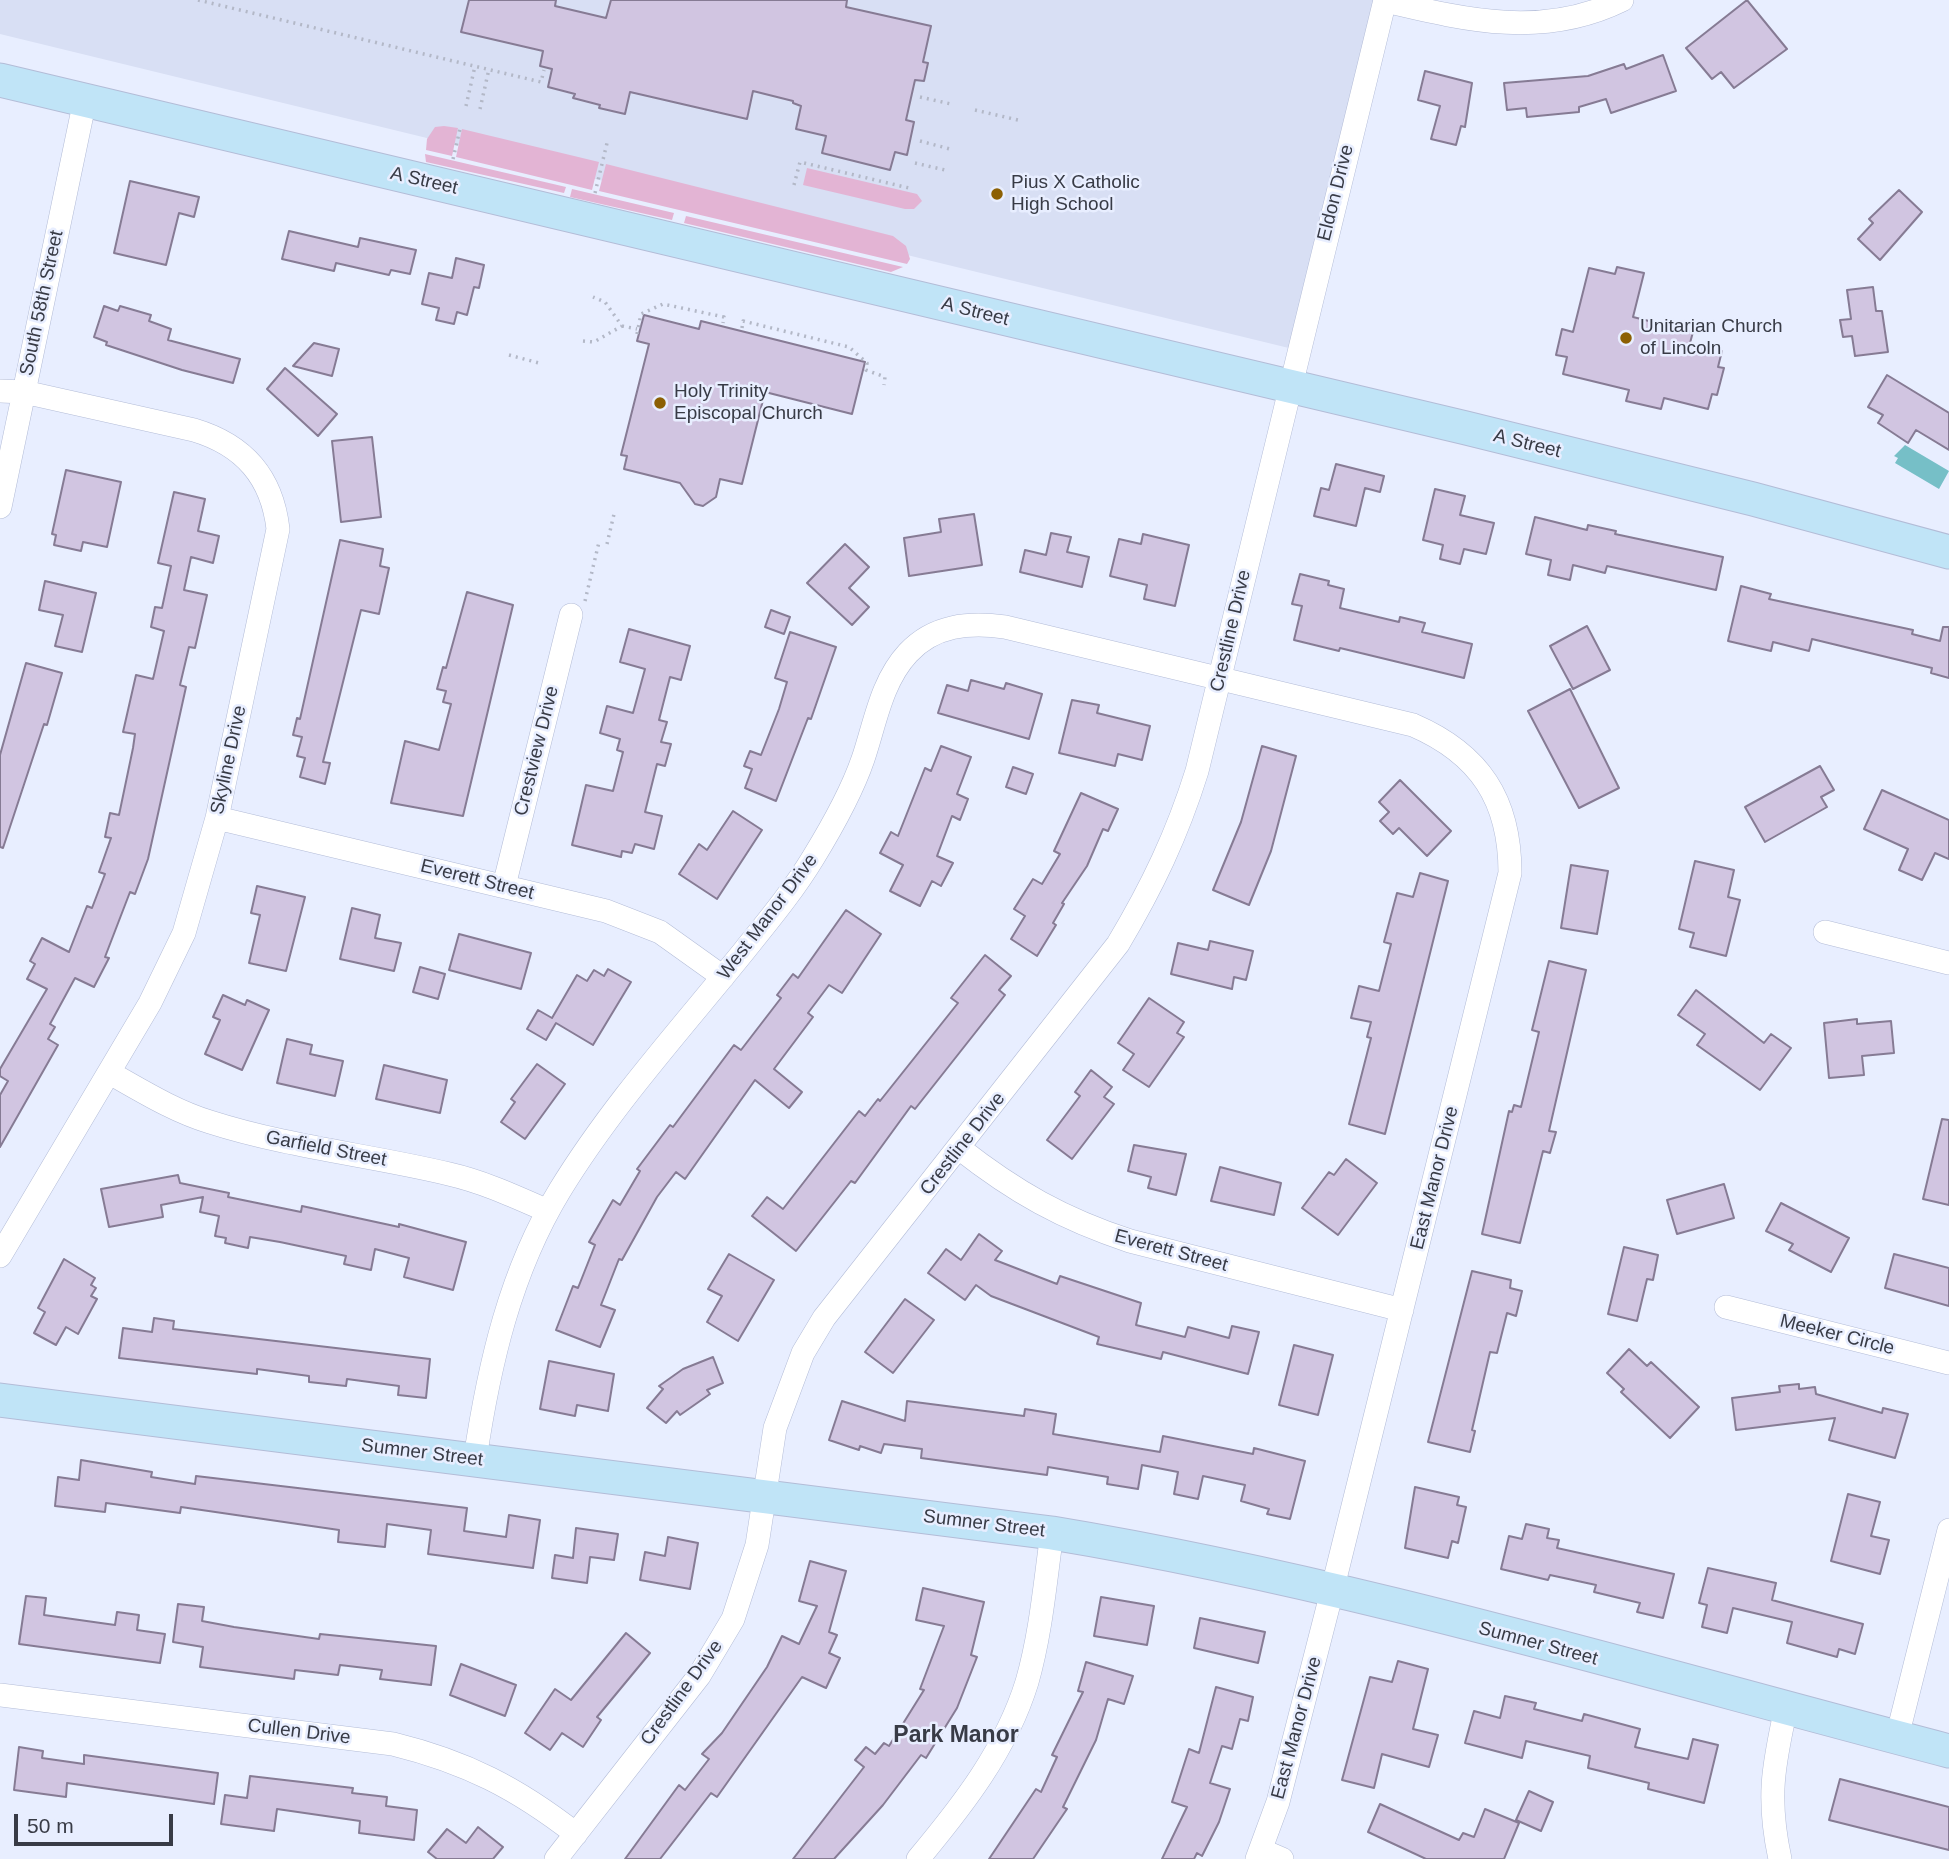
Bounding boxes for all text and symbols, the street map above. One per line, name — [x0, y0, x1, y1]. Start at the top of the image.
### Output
street label: Eldon Drive — [1313, 143, 1359, 243]
street label: A Street — [388, 162, 460, 200]
place label: Pius X Catholic High School — [1011, 172, 1140, 216]
marker: Pius X Catholic High School — [989, 186, 1005, 202]
street label: South 58th Street — [15, 228, 69, 378]
street label: A Street — [939, 293, 1011, 331]
place label: Unitarian Church of Lincoln — [1640, 316, 1783, 360]
marker: Unitarian Church of Lincoln — [1618, 330, 1634, 346]
place label: Holy Trinity Episcopal Church — [674, 381, 823, 425]
marker: Holy Trinity Episcopal Church — [652, 395, 668, 411]
street label: A Street — [1491, 425, 1563, 463]
street label: Crestline Drive — [1206, 568, 1256, 694]
street label: Crestview Drive — [510, 684, 564, 818]
street label: Skyline Drive — [206, 703, 252, 817]
street label: West Manor Drive — [713, 850, 823, 984]
street label: Everett Street — [418, 855, 536, 905]
street label: Crestline Drive — [916, 1088, 1010, 1200]
street label: East Manor Drive — [1406, 1104, 1464, 1252]
street label: Garfield Street — [264, 1126, 388, 1172]
street label: Everett Street — [1112, 1225, 1230, 1277]
street label: Meeker Circle — [1777, 1310, 1897, 1360]
street label: Sumner Street — [360, 1434, 484, 1472]
street label: Sumner Street — [922, 1505, 1046, 1543]
street label: Sumner Street — [1476, 1617, 1600, 1671]
street label: Crestline Drive — [636, 1636, 728, 1750]
street label: East Manor Drive — [1267, 1654, 1327, 1802]
street label: Cullen Drive — [246, 1714, 352, 1750]
district label: Park Manor — [893, 1722, 1019, 1750]
scale bar — [18, 1800, 177, 1844]
text: 50 m — [27, 1814, 74, 1837]

